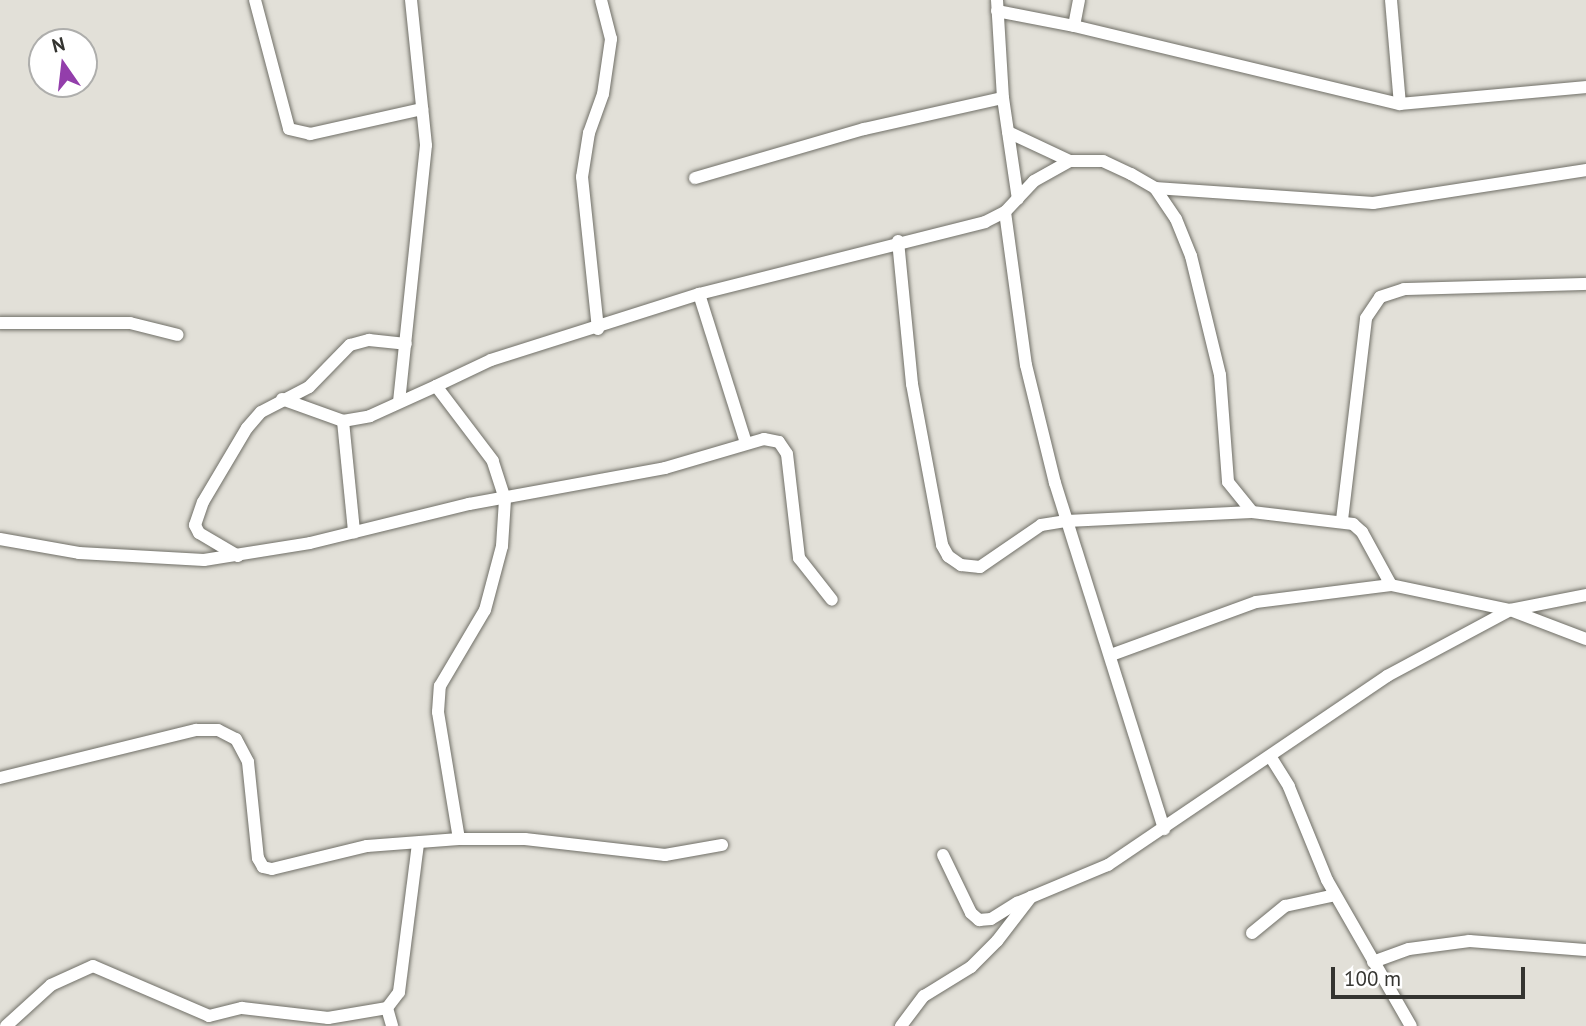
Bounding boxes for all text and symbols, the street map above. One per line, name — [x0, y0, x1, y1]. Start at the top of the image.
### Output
north arrow — [28, 28, 98, 98]
text: N — [49, 31, 67, 58]
scale bar — [1334, 953, 1528, 997]
text: 100 m — [1344, 965, 1401, 992]

